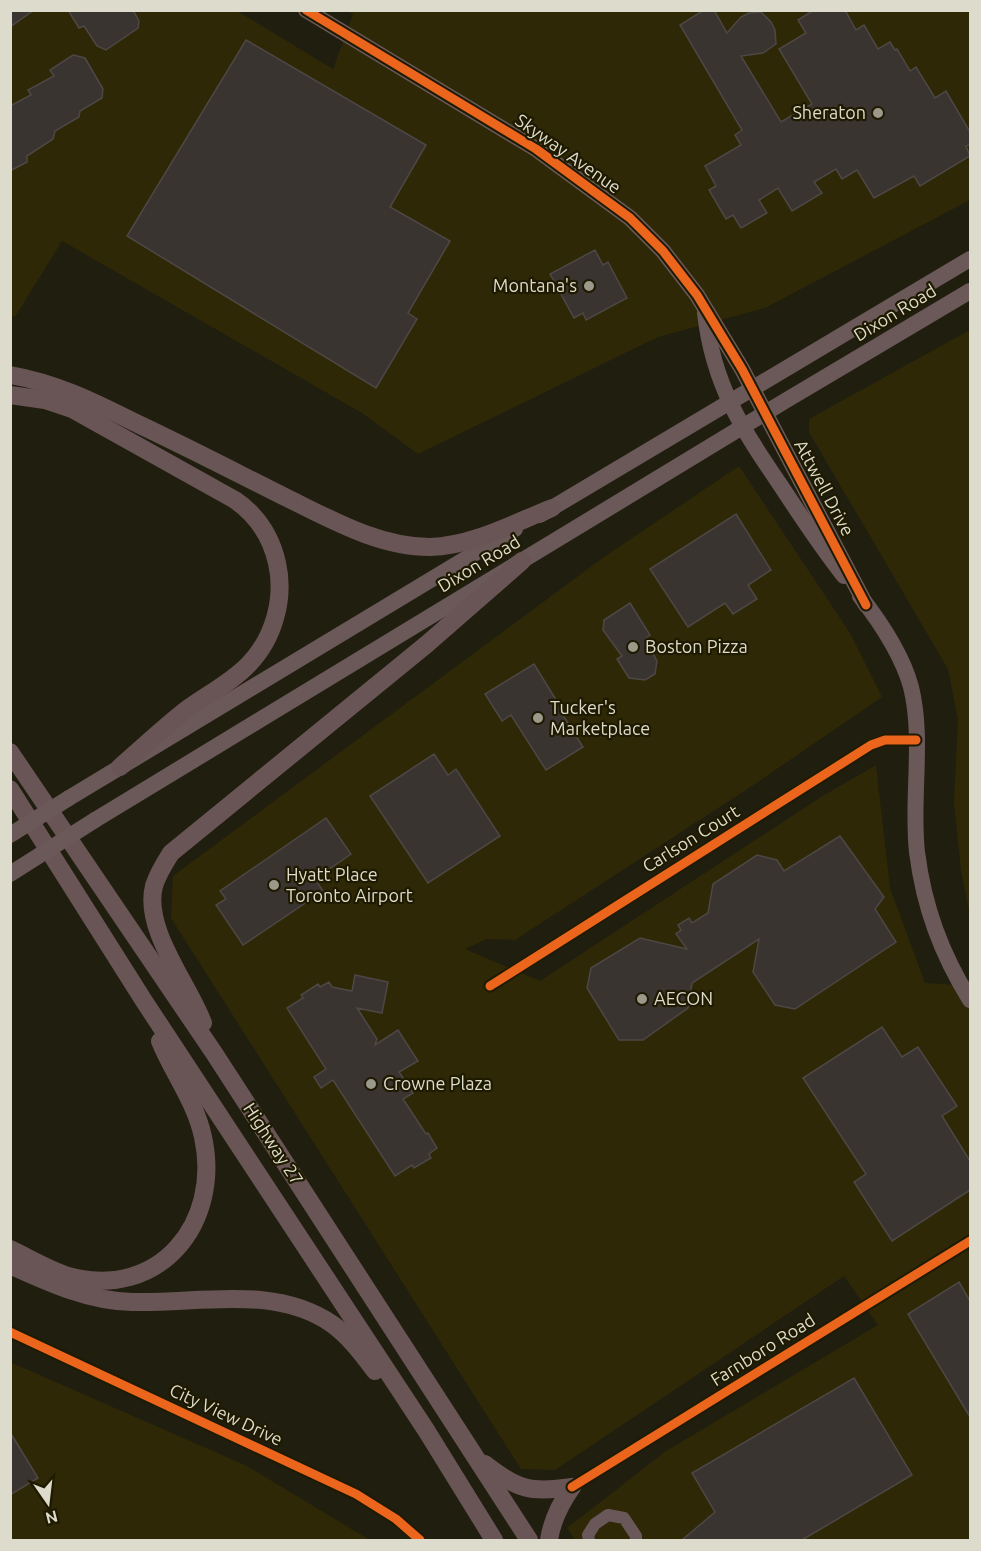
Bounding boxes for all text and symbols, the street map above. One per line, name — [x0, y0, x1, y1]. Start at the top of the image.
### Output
place label: Sheraton — [792, 102, 866, 122]
marker: Sheraton — [871, 106, 885, 120]
street label: Skyway Avenue — [512, 109, 625, 197]
place label: Montana's — [493, 275, 577, 295]
marker: Montana's — [582, 279, 596, 293]
street label: Dixon Road — [850, 280, 939, 345]
street label: Attwell Drive — [791, 436, 859, 539]
street label: Dixon Road — [434, 531, 523, 596]
place label: Boston Pizza — [645, 636, 748, 656]
marker: Boston Pizza — [626, 640, 640, 654]
place label: Tucker's Marketplace — [550, 697, 650, 738]
marker: Tucker's Marketplace — [531, 711, 545, 725]
street label: Carlson Court — [638, 800, 743, 876]
place label: Hyatt Place Toronto Airport — [286, 864, 413, 905]
marker: Hyatt Place Toronto Airport — [267, 878, 281, 892]
place label: AECON — [654, 988, 713, 1008]
marker: AECON — [635, 992, 649, 1006]
place label: Crowne Plaza — [383, 1073, 492, 1093]
marker: Crowne Plaza — [364, 1077, 378, 1091]
street label: Highway 27 — [240, 1099, 308, 1188]
street label: Farnboro Road — [707, 1309, 818, 1389]
street label: City View Drive — [167, 1379, 286, 1449]
north arrow — [18, 1473, 78, 1533]
text: N — [44, 1507, 60, 1528]

